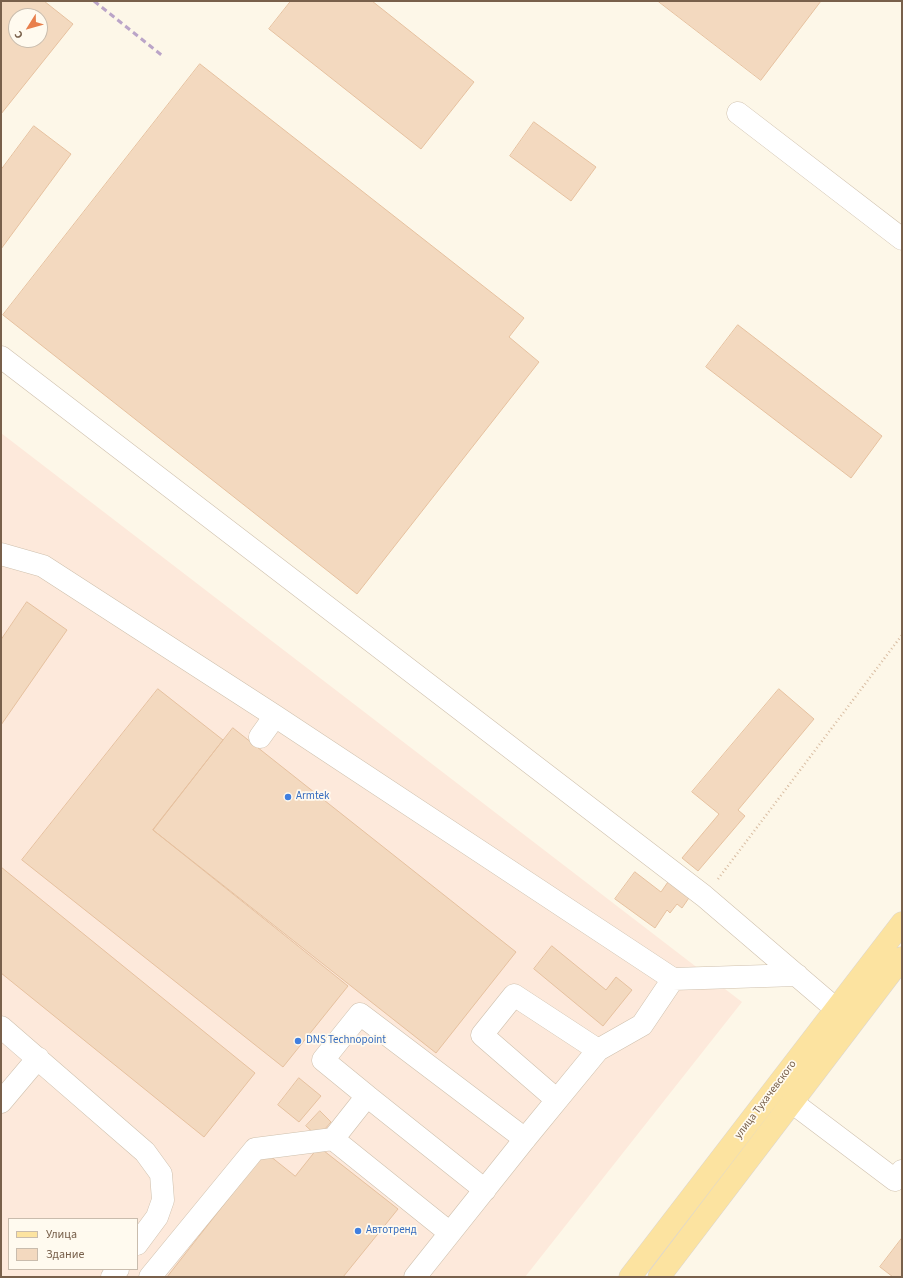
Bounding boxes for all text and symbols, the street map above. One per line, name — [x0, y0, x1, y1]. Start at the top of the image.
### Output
north arrow — [8, 8, 48, 48]
text: С — [11, 28, 27, 42]
place label: Armtek — [296, 790, 329, 804]
marker: Armtek — [283, 792, 293, 802]
place label: DNS Technopoint — [306, 1034, 386, 1048]
marker: DNS Technopoint — [293, 1036, 303, 1046]
street label: улица Тухачевского — [732, 1058, 800, 1142]
legend — [8, 1218, 138, 1270]
place label: Автотренд — [366, 1224, 417, 1238]
text: Улица — [46, 1226, 77, 1243]
marker: Автотренд — [353, 1226, 363, 1236]
text: Здание — [46, 1246, 85, 1263]

